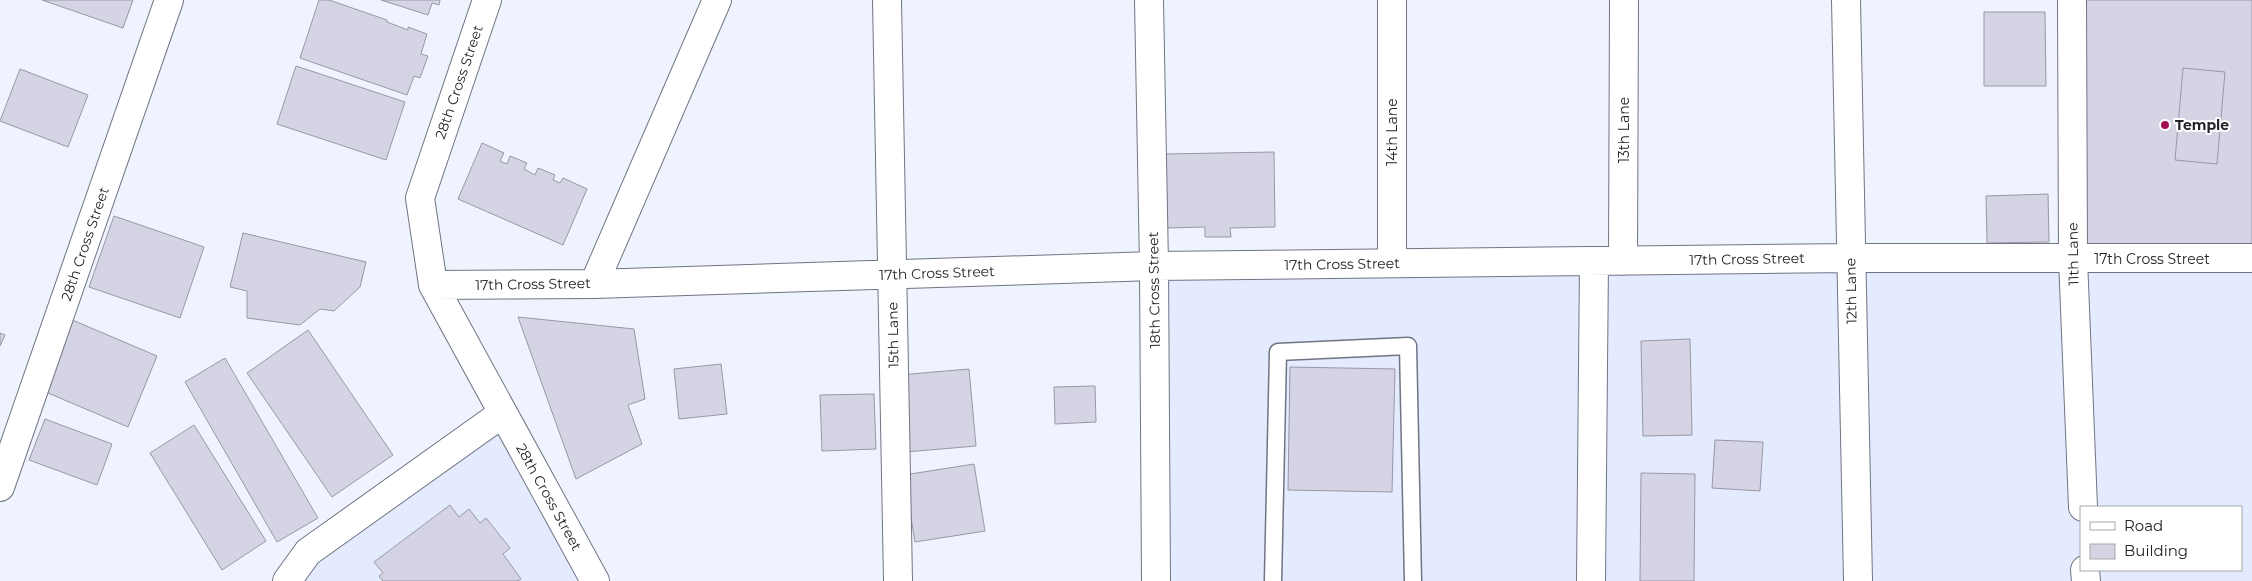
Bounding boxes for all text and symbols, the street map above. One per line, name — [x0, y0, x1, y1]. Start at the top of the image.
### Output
street label: 28th Cross Street — [431, 22, 487, 141]
street label: 13th Lane — [1615, 97, 1633, 163]
street label: 14th Lane — [1383, 98, 1401, 166]
place label: Temple — [2175, 116, 2229, 134]
marker: Temple — [2159, 119, 2171, 131]
street label: 28th Cross Street — [57, 184, 113, 303]
street label: 11th Lane — [2063, 222, 2083, 286]
street label: 18th Cross Street — [1144, 231, 1164, 348]
street label: 17th Cross Street — [1689, 249, 1805, 269]
street label: 17th Cross Street — [2094, 250, 2210, 268]
street label: 17th Cross Street — [1284, 254, 1400, 274]
street label: 12th Lane — [1841, 258, 1861, 324]
street label: 17th Cross Street — [879, 262, 995, 284]
street label: 17th Cross Street — [475, 274, 591, 294]
street label: 15th Lane — [883, 302, 903, 368]
street label: 28th Cross Street — [512, 440, 586, 554]
legend — [2080, 506, 2242, 571]
text: Road — [2124, 516, 2163, 535]
text: Building — [2124, 541, 2188, 560]

